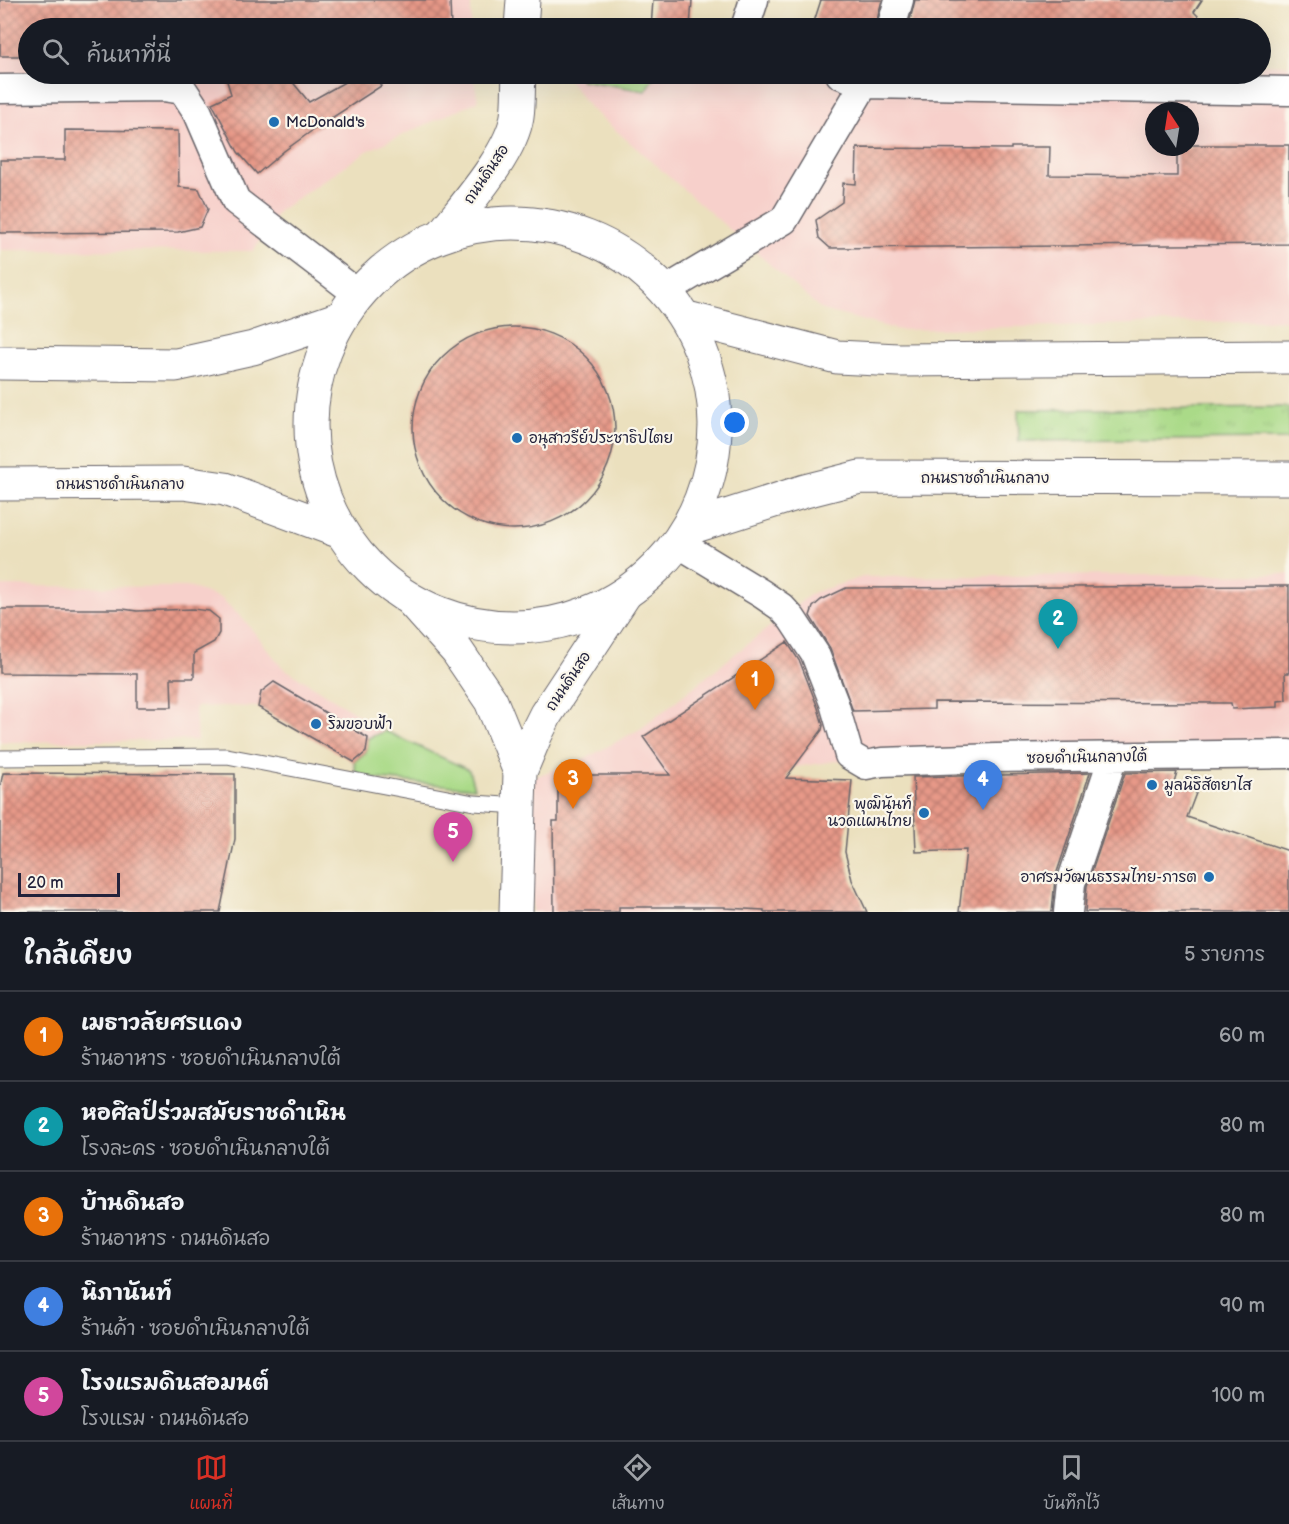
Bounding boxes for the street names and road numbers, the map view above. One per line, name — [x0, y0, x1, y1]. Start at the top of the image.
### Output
street label: ถนนดินสอ — [460, 141, 513, 208]
street label: ถนนราชดำเนินกลาง — [921, 469, 1049, 488]
street label: ถนนราชดำเนินกลาง — [56, 475, 184, 494]
street label: ถนนดินสอ — [542, 648, 595, 715]
street label: ซอยดำเนินกลางใต้ — [1026, 746, 1148, 768]

